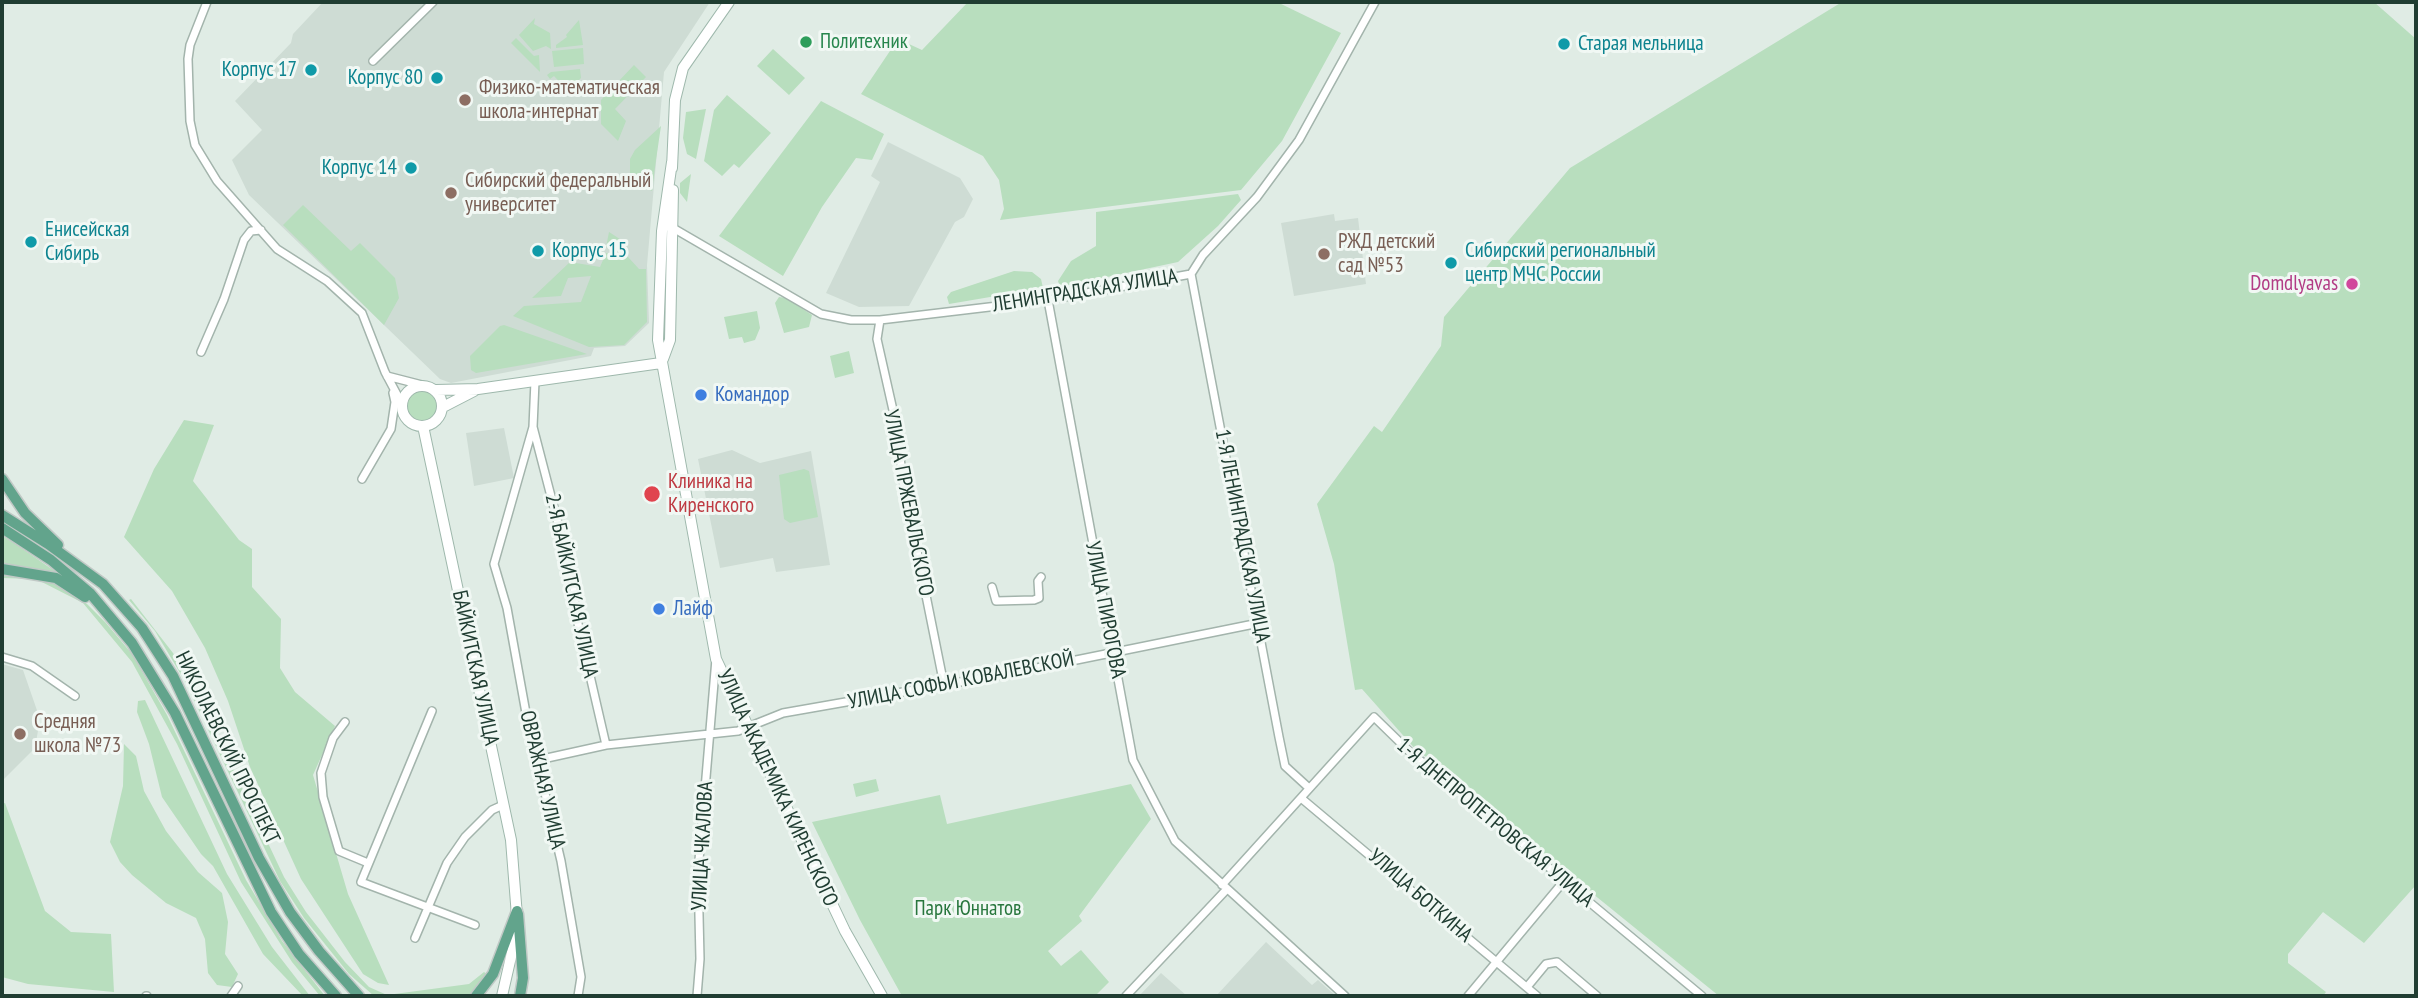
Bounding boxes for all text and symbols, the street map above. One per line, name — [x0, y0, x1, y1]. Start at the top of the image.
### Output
place label: Политехник — [820, 29, 908, 55]
place label: Старая мельница — [1578, 31, 1704, 57]
marker: Политехник — [798, 34, 814, 50]
marker: Старая мельница — [1556, 36, 1572, 52]
place label: Корпус 17 — [222, 57, 297, 83]
marker: Корпус 17 — [303, 62, 319, 78]
place label: Корпус 80 — [348, 65, 423, 91]
marker: Корпус 80 — [429, 70, 445, 86]
place label: Физико-математическая школа-интернат — [479, 75, 660, 125]
marker: Физико-математическая школа-интернат — [457, 92, 473, 108]
place label: Корпус 14 — [322, 155, 397, 181]
marker: Корпус 14 — [403, 160, 419, 176]
place label: Сибирский федеральный университет — [465, 168, 651, 218]
marker: Сибирский федеральный университет — [443, 185, 459, 201]
place label: Енисейская Сибирь — [45, 217, 129, 267]
place label: РЖД детский сад №53 — [1338, 229, 1435, 279]
marker: Енисейская Сибирь — [23, 234, 39, 250]
place label: Корпус 15 — [552, 238, 627, 264]
place label: Сибирский региональный центр МЧС России — [1465, 238, 1656, 288]
marker: Корпус 15 — [530, 243, 546, 259]
marker: РЖД детский сад №53 — [1316, 246, 1332, 262]
marker: Сибирский региональный центр МЧС России — [1443, 255, 1459, 271]
street label: ЛЕНИНГРАДСКАЯ УЛИЦА — [991, 264, 1179, 318]
place label: Domdlyavas — [2250, 271, 2338, 297]
marker: Domdlyavas — [2344, 276, 2360, 292]
place label: Командор — [715, 382, 789, 408]
marker: Командор — [693, 387, 709, 403]
street label: УЛИЦА ПРЖЕВАЛЬСКОГО — [878, 408, 938, 598]
street label: 1-Я ЛЕНИНГРАДСКАЯ УЛИЦА — [1209, 427, 1275, 645]
place label: Клиника на Киренского — [668, 469, 754, 519]
marker: Клиника на Киренского — [642, 484, 662, 504]
street label: 2-Я БАЙКИТСКАЯ УЛИЦА — [539, 492, 603, 680]
street label: УЛИЦА ПИРОГОВА — [1079, 539, 1131, 681]
street label: БАЙКИТСКАЯ УЛИЦА — [446, 588, 504, 748]
place label: Лайф — [673, 596, 713, 622]
marker: Лайф — [651, 601, 667, 617]
street label: НИКОЛАЕВСКИЙ ПРОСПЕКТ — [169, 647, 285, 849]
street label: УЛИЦА СОФЬИ КОВАЛЕВСКОЙ — [846, 647, 1076, 715]
street label: УЛИЦА АКАДЕМИКА КИРЕНСКОГО — [711, 666, 843, 910]
street label: ОВРАЖНАЯ УЛИЦА — [514, 708, 570, 852]
place label: Средняя школа №73 — [34, 709, 121, 759]
marker: Средняя школа №73 — [12, 726, 28, 742]
street label: 1-Я ДНЕПРОПЕТРОВСКАЯ УЛИЦА — [1391, 733, 1599, 913]
street label: УЛИЦА ЧКАЛОВА — [687, 781, 719, 911]
street label: УЛИЦА БОТКИНА — [1363, 844, 1477, 948]
park label: Парк Юннатов — [915, 896, 1021, 922]

